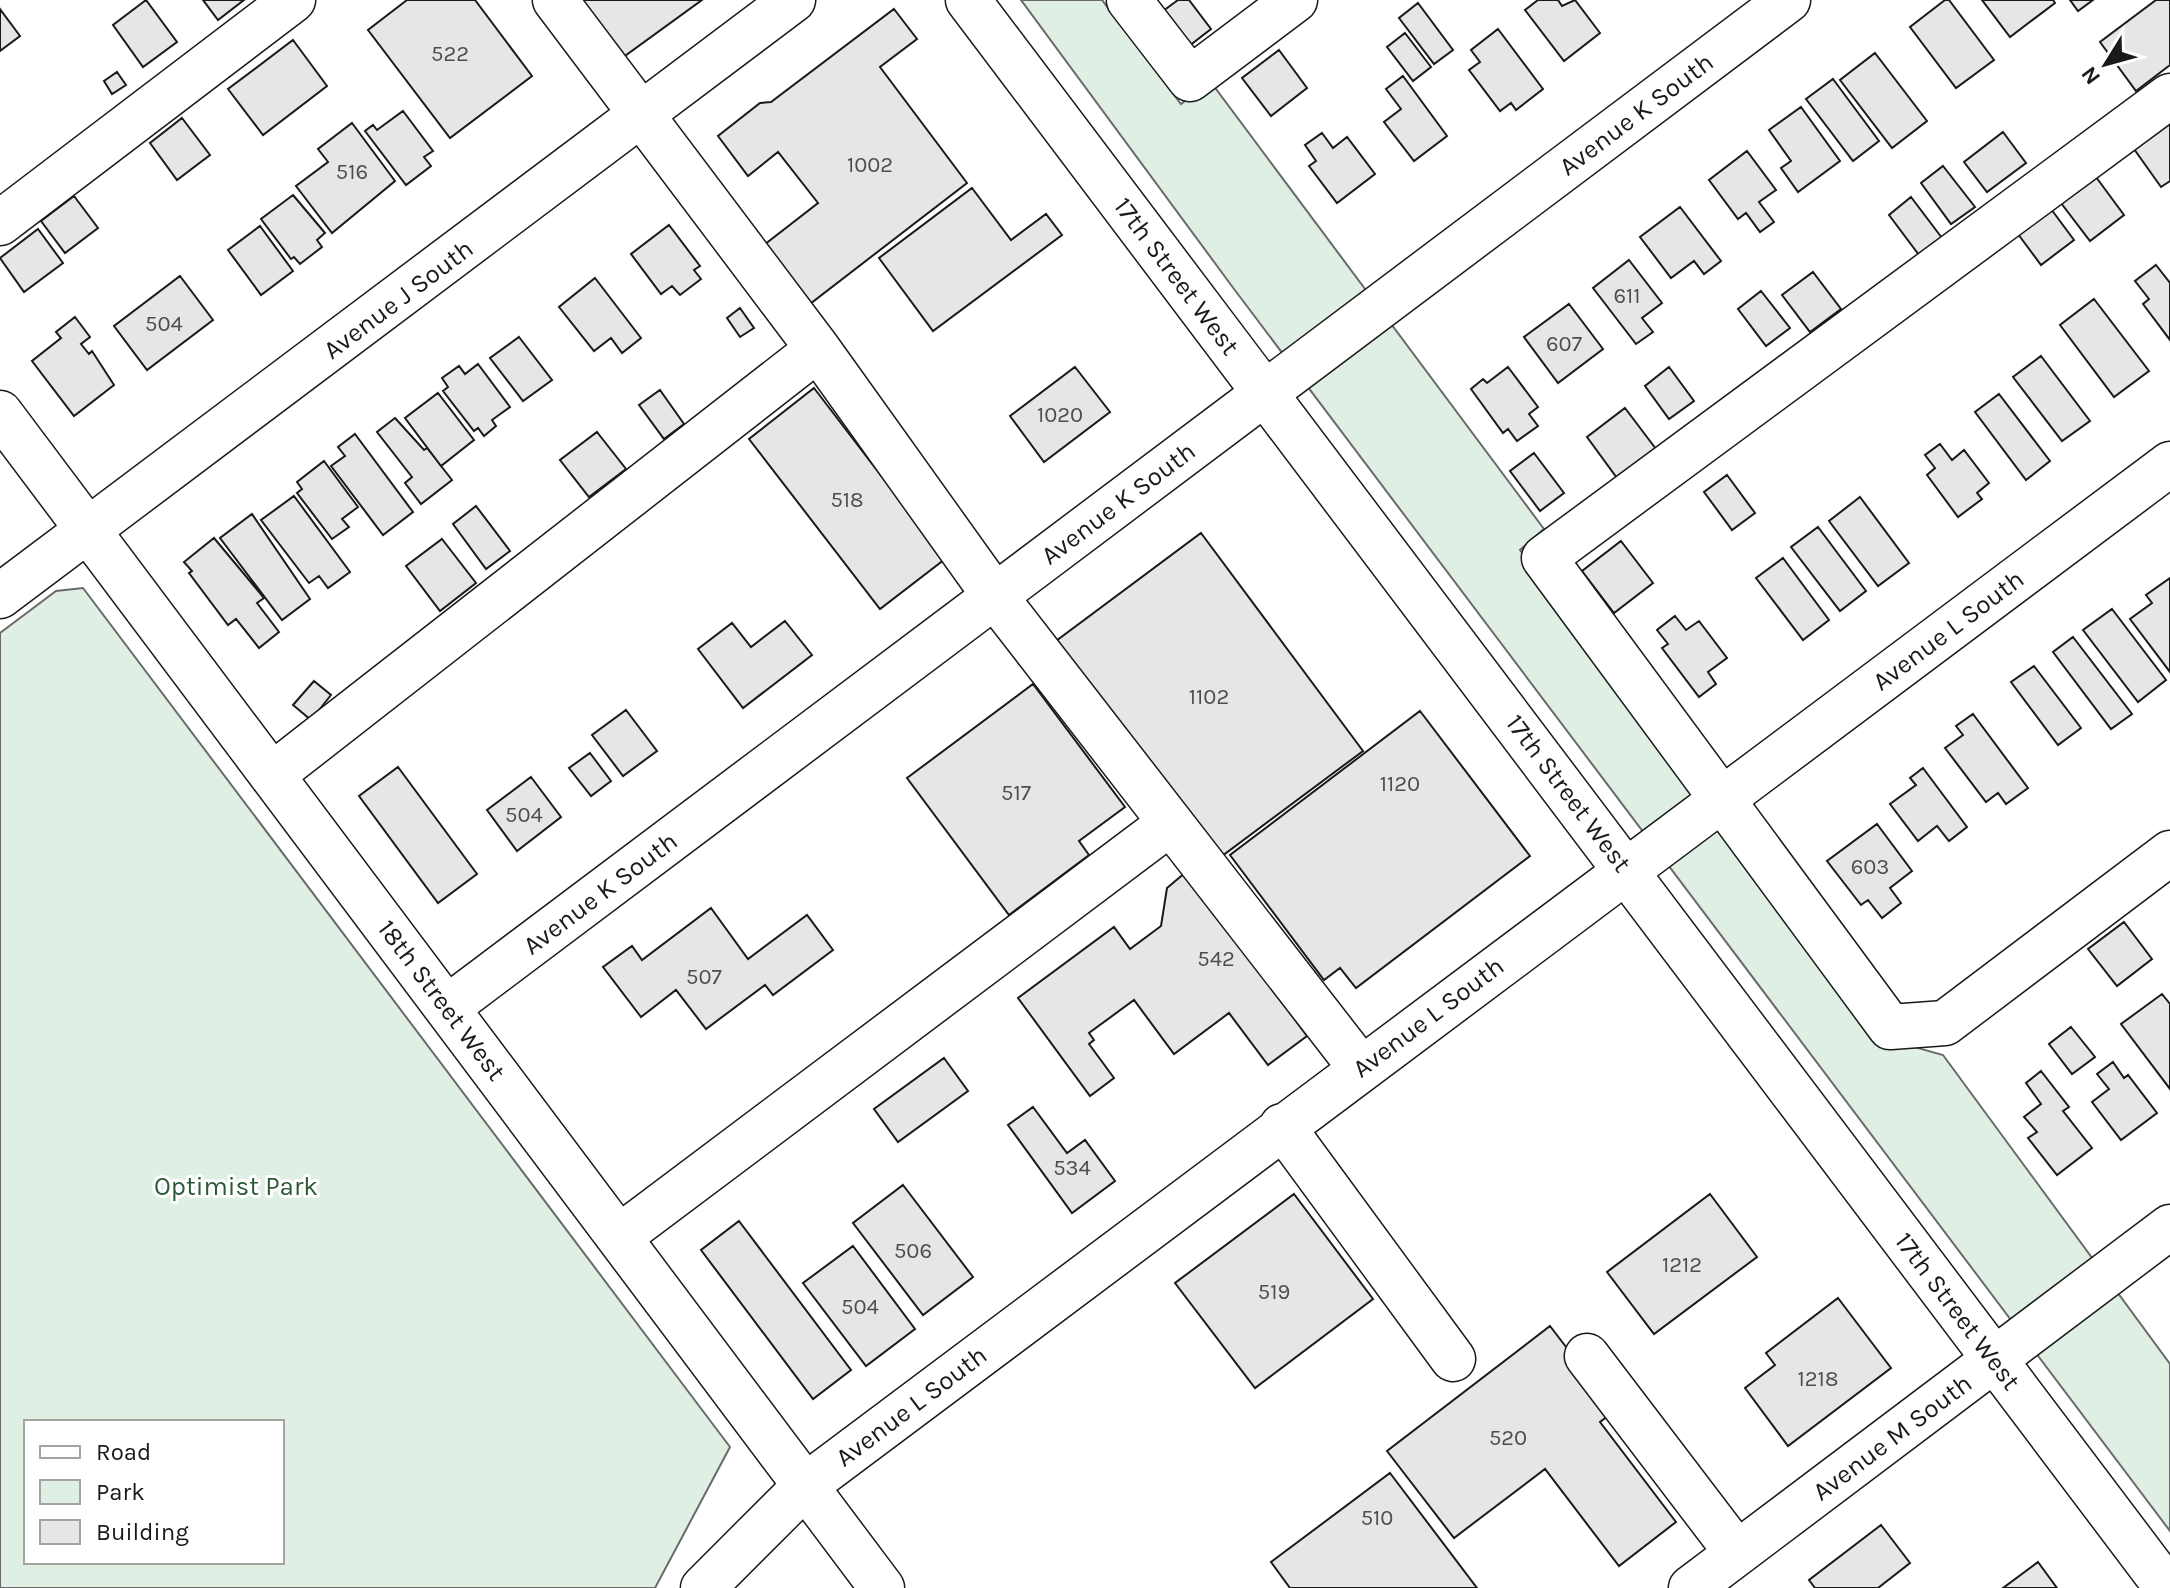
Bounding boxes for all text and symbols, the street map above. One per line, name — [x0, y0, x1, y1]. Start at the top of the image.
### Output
north arrow — [2066, 24, 2146, 104]
house number: 522 — [431, 41, 469, 67]
street label: Avenue K South — [1553, 46, 1719, 182]
text: N — [2076, 61, 2106, 90]
house number: 1002 — [847, 152, 893, 178]
house number: 516 — [336, 159, 368, 185]
street label: 17th Street West — [1107, 191, 1246, 361]
street label: Avenue J South — [317, 233, 479, 366]
house number: 611 — [1613, 283, 1641, 309]
house number: 504 — [145, 311, 183, 337]
house number: 607 — [1546, 331, 1582, 357]
house number: 1020 — [1037, 402, 1083, 428]
street label: Avenue K South — [1035, 435, 1201, 571]
house number: 518 — [830, 487, 864, 513]
street label: Avenue L South — [1867, 563, 2030, 697]
house number: 1102 — [1189, 684, 1229, 710]
street label: 17th Street West — [1499, 708, 1638, 878]
house number: 1120 — [1380, 771, 1420, 797]
house number: 517 — [1001, 780, 1031, 806]
house number: 504 — [505, 802, 543, 828]
street label: Avenue K South — [517, 825, 683, 961]
house number: 603 — [1851, 854, 1889, 880]
street label: 18th Street West — [371, 914, 512, 1087]
house number: 542 — [1197, 946, 1235, 972]
street label: Avenue L South — [1347, 950, 1510, 1084]
house number: 507 — [686, 964, 722, 990]
house number: 534 — [1053, 1155, 1091, 1181]
park label: Optimist Park — [154, 1171, 318, 1202]
street label: 17th Street West — [1888, 1226, 2027, 1396]
house number: 506 — [894, 1238, 932, 1264]
house number: 1212 — [1662, 1252, 1702, 1278]
house number: 519 — [1258, 1279, 1290, 1305]
house number: 504 — [841, 1294, 879, 1320]
street label: Avenue L South — [830, 1339, 993, 1473]
house number: 1218 — [1798, 1366, 1838, 1392]
street label: Avenue M South — [1807, 1368, 1978, 1507]
legend — [24, 1420, 284, 1564]
house number: 520 — [1489, 1425, 1527, 1451]
text: Road — [96, 1438, 151, 1466]
text: Park — [96, 1478, 145, 1506]
house number: 510 — [1361, 1505, 1393, 1531]
text: Building — [96, 1518, 189, 1546]

